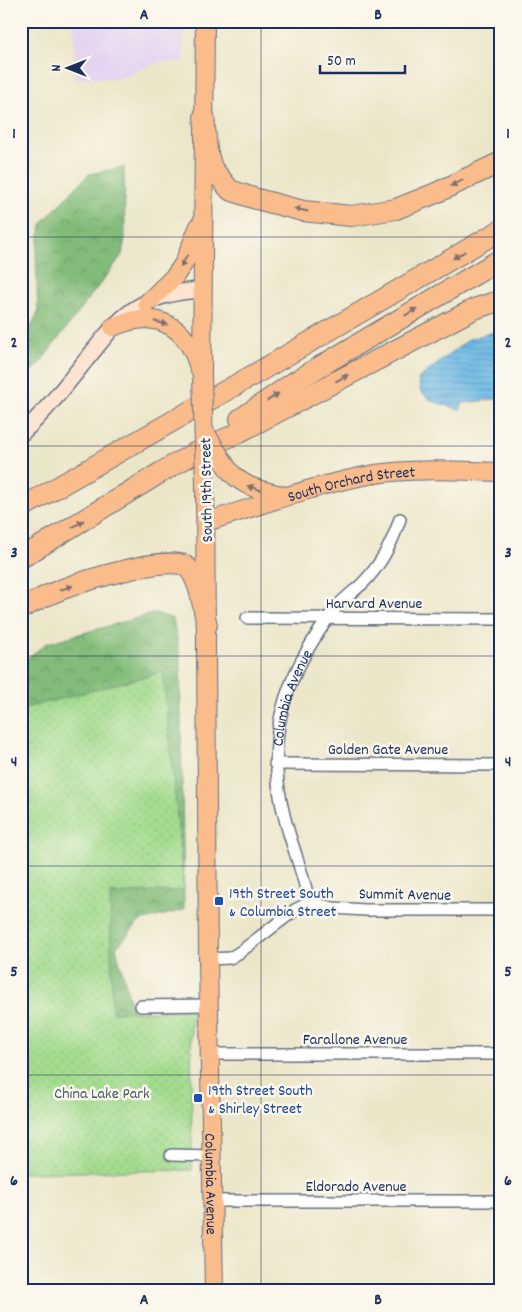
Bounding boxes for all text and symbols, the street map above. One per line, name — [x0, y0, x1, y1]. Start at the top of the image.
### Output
text: A — [140, 4, 149, 27]
text: B — [374, 4, 382, 27]
north arrow — [42, 42, 92, 92]
scale bar — [320, 42, 404, 74]
text: 50 m — [327, 51, 356, 73]
text: N — [47, 64, 67, 71]
text: 1 — [12, 123, 16, 146]
text: 1 — [506, 123, 510, 146]
one-way arrow — [450, 179, 464, 187]
one-way arrow — [292, 206, 308, 214]
one-way arrow — [452, 250, 465, 259]
one-way arrow — [180, 254, 188, 269]
one-way arrow — [404, 308, 419, 316]
one-way arrow — [153, 319, 168, 327]
text: 2 — [11, 332, 18, 355]
text: 2 — [505, 332, 512, 355]
one-way arrow — [335, 374, 350, 382]
one-way arrow — [266, 392, 279, 402]
street label: South 19th Street — [195, 437, 220, 542]
street label: South Orchard Street — [285, 462, 416, 509]
one-way arrow — [247, 483, 262, 491]
one-way arrow — [71, 519, 84, 528]
text: 3 — [10, 542, 18, 565]
text: 3 — [504, 542, 512, 565]
one-way arrow — [59, 584, 74, 592]
street label: Harvard Avenue — [326, 593, 422, 616]
street label: Columbia Avenue — [268, 646, 319, 747]
street label: Golden Gate Avenue — [328, 739, 448, 762]
text: 4 — [11, 751, 17, 774]
text: 4 — [505, 751, 511, 774]
place label: 19th Street South & Columbia Street — [229, 883, 336, 924]
street label: Summit Avenue — [359, 883, 451, 908]
marker: 19th Street South & Columbia Street — [213, 895, 225, 907]
text: 5 — [10, 961, 18, 984]
text: 5 — [504, 961, 512, 984]
street label: Farallone Avenue — [303, 1029, 407, 1052]
place label: 19th Street South & Shirley Street — [208, 1080, 313, 1121]
park label: China Lake Park — [54, 1083, 150, 1106]
marker: 19th Street South & Shirley Street — [192, 1092, 204, 1104]
street label: Columbia Avenue — [197, 1133, 222, 1235]
text: 6 — [10, 1170, 18, 1193]
text: 6 — [504, 1170, 512, 1193]
street label: Eldorado Avenue — [305, 1176, 407, 1199]
text: A — [140, 1289, 149, 1312]
text: B — [374, 1289, 382, 1312]

